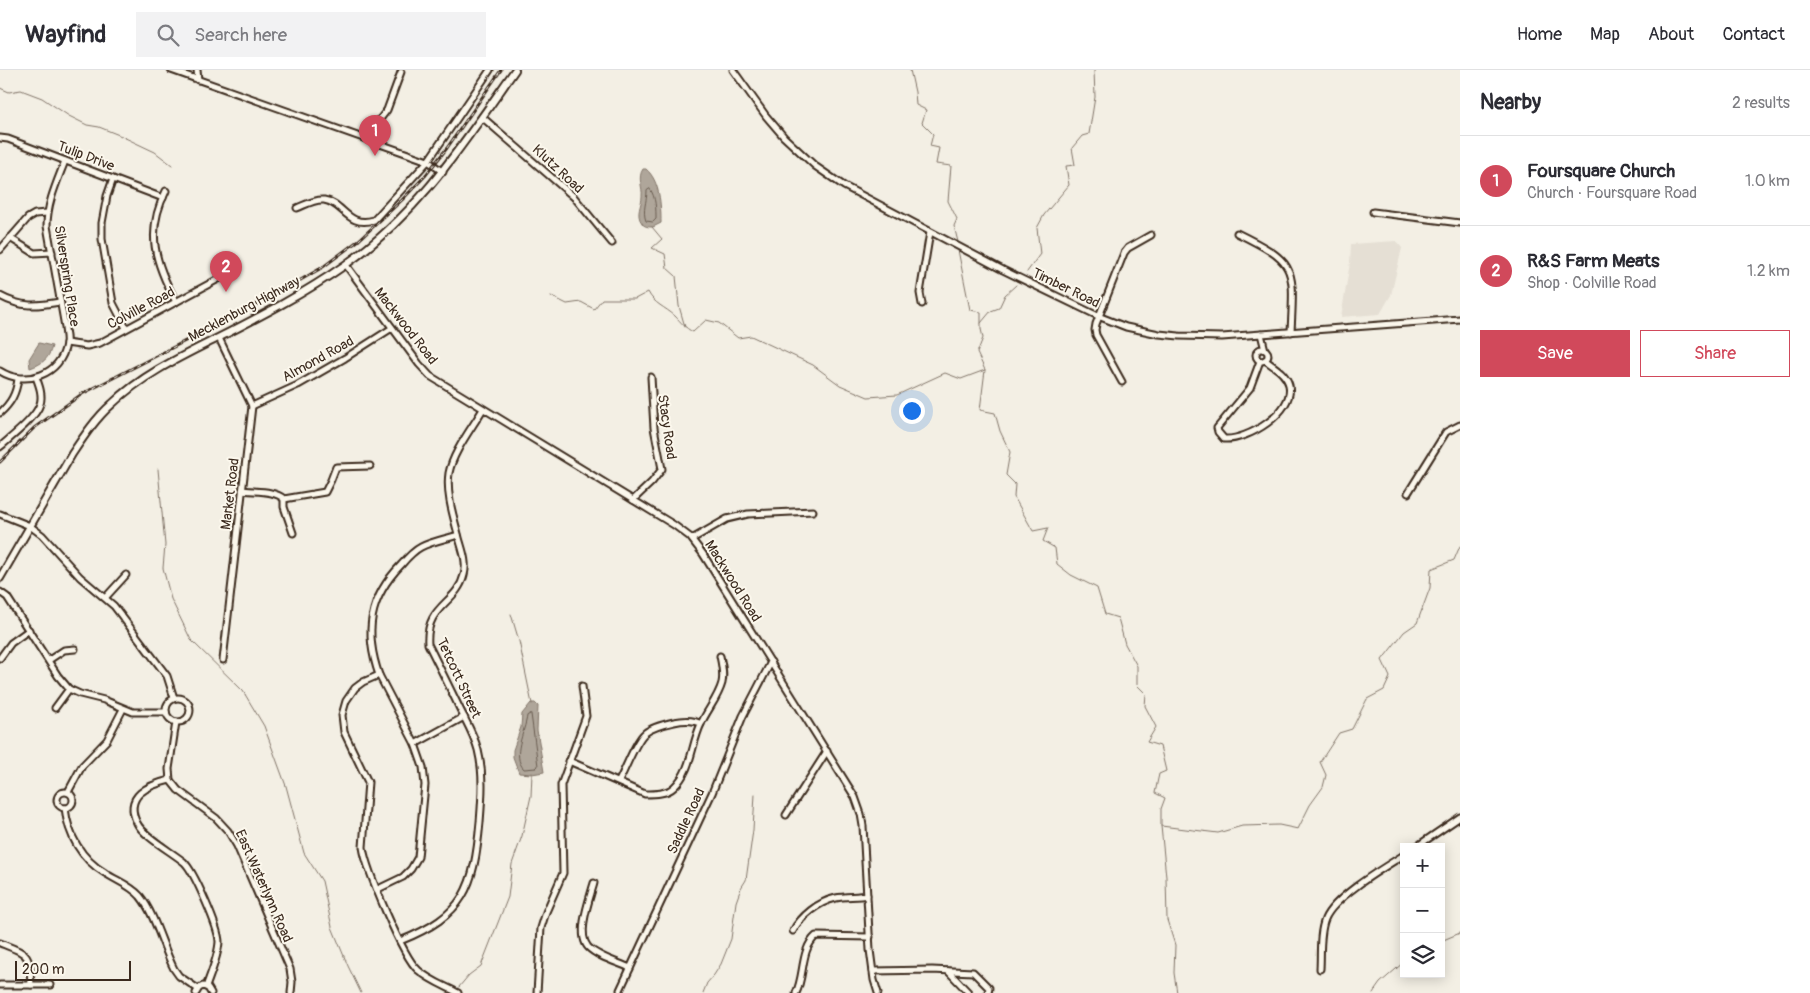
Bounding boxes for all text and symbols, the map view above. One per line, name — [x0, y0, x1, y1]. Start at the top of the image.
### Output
search box — [136, 12, 486, 57]
text: Wayfind — [25, 20, 106, 49]
icon: search — [154, 21, 182, 49]
text: Search here — [194, 23, 287, 47]
text: Home — [1517, 23, 1562, 46]
text: Map — [1590, 23, 1620, 46]
text: About — [1648, 23, 1694, 46]
text: Contact — [1722, 23, 1785, 46]
text: Nearby — [1480, 89, 1541, 116]
text: 2 results — [1732, 93, 1790, 113]
pin: 1 — [359, 115, 391, 156]
street label: Tulip Drive — [55, 137, 117, 175]
street label: Klutz Road — [529, 141, 587, 197]
text: Foursquare Church — [1527, 159, 1675, 183]
text: 1 — [1493, 171, 1499, 191]
text: 1.0 km — [1745, 171, 1790, 191]
text: Church · Foursquare Road — [1527, 183, 1697, 203]
street label: Silverspring Place — [51, 224, 83, 328]
text: R&S Farm Meats — [1527, 249, 1659, 273]
pin: 2 — [210, 251, 242, 292]
text: 2 — [1492, 261, 1500, 281]
text: 1.2 km — [1747, 261, 1790, 281]
street label: Timber Road — [1029, 264, 1103, 312]
street label: Mecklenburg Highway — [185, 272, 303, 346]
text: Shop · Colville Road — [1527, 273, 1657, 293]
street label: Colville Road — [104, 283, 178, 333]
street label: Mackwood Road — [371, 284, 441, 368]
button: Save — [1480, 330, 1630, 377]
button: Share — [1640, 330, 1790, 377]
street label: Almond Road — [279, 332, 357, 386]
street label: Stacy Road — [654, 393, 680, 461]
your location — [899, 398, 925, 424]
street label: Market Road — [217, 457, 243, 531]
street label: Mackwood Road — [701, 537, 765, 625]
street label: Tetcott Street — [433, 635, 485, 721]
street label: Saddle Road — [663, 785, 709, 857]
street label: East Waterlynn Road — [232, 827, 297, 945]
map controls — [1400, 843, 1445, 978]
button: + — [1400, 843, 1445, 888]
button: − — [1400, 888, 1445, 933]
button: layers — [1400, 933, 1445, 978]
scale bar — [15, 958, 131, 981]
text: 200 m — [22, 961, 64, 978]

